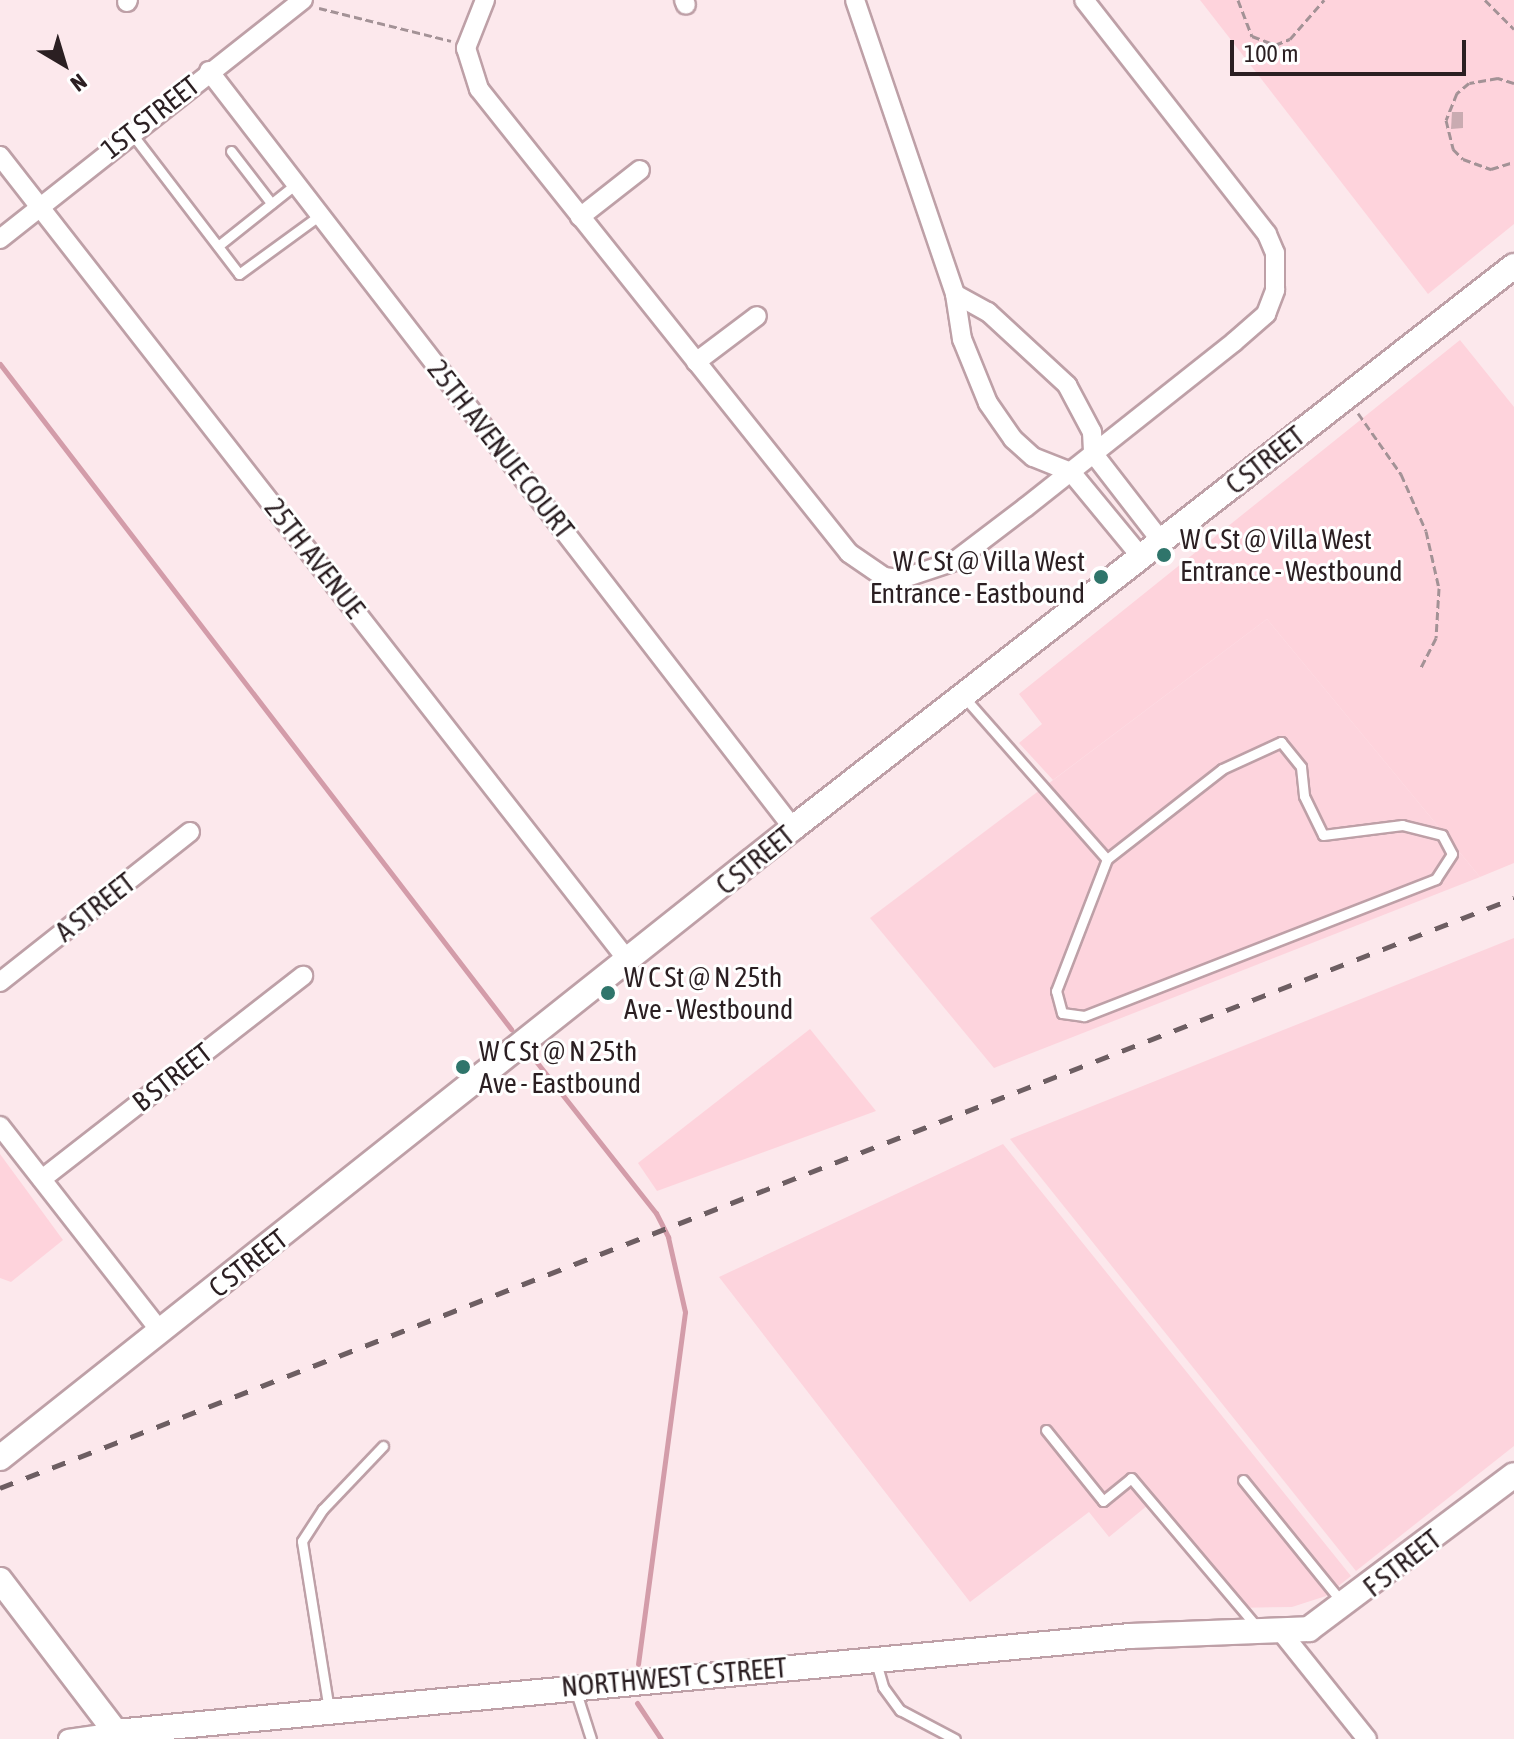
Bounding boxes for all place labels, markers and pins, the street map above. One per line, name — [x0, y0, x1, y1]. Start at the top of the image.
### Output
place label: W C St @ Villa West Entrance - Westbound — [1180, 522, 1403, 588]
place label: W C St @ Villa West Entrance - Eastbound — [870, 544, 1085, 610]
marker: W C St @ Villa West Entrance - Westbound — [1155, 546, 1173, 564]
marker: W C St @ Villa West Entrance - Eastbound — [1092, 568, 1110, 586]
place label: W C St @ N 25th Ave - Westbound — [624, 960, 793, 1026]
marker: W C St @ N 25th Ave - Westbound — [599, 984, 617, 1002]
place label: W C St @ N 25th Ave - Eastbound — [479, 1034, 641, 1100]
marker: W C St @ N 25th Ave - Eastbound — [454, 1058, 472, 1076]

